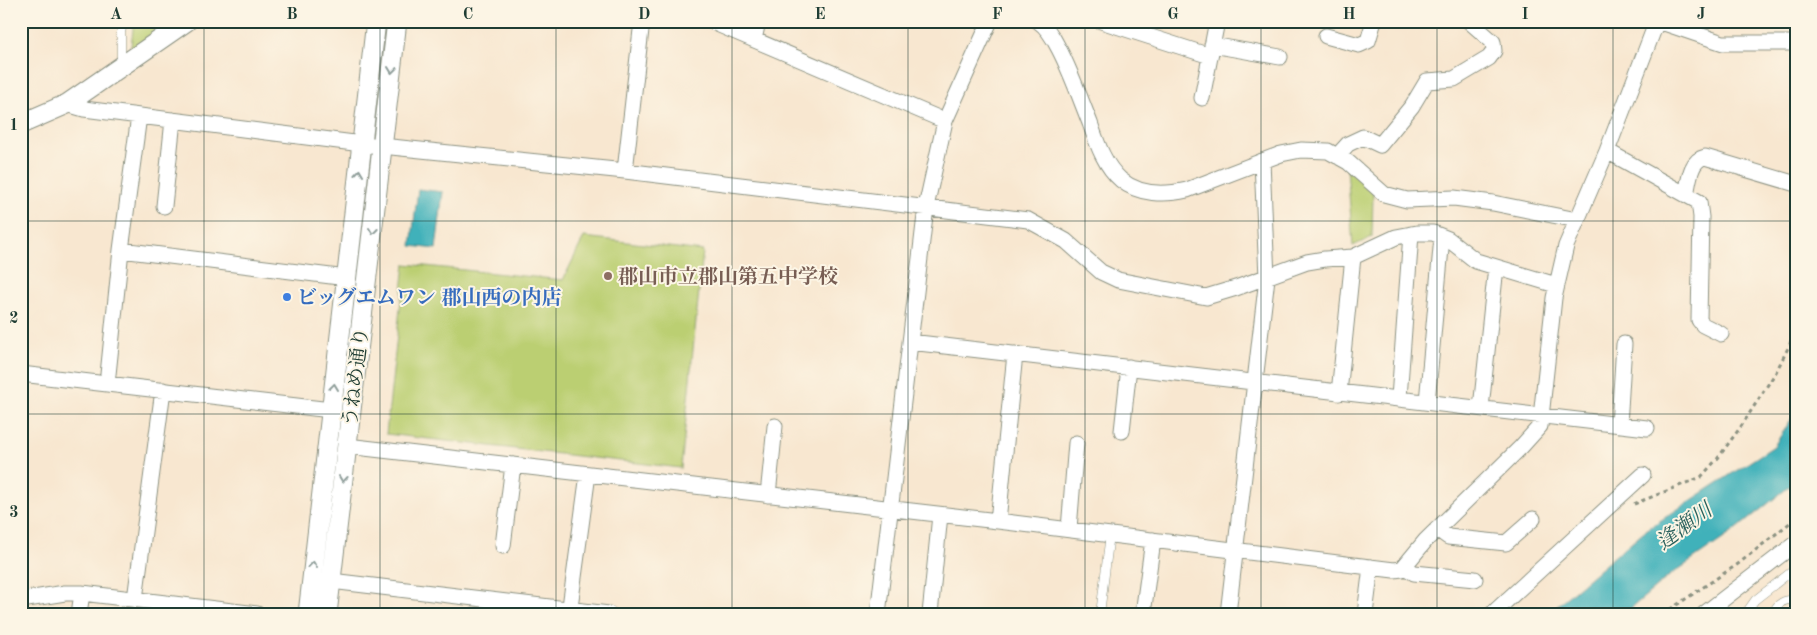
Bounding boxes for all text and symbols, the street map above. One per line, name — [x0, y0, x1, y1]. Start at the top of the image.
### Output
text: A — [110, 7, 122, 23]
text: B — [286, 7, 298, 23]
text: C — [463, 7, 473, 23]
text: D — [638, 7, 650, 23]
text: E — [814, 7, 826, 23]
text: F — [992, 7, 1003, 23]
text: G — [1167, 7, 1179, 23]
text: H — [1342, 7, 1356, 23]
text: I — [1521, 7, 1529, 23]
text: J — [1697, 7, 1706, 23]
one-way arrow — [387, 66, 398, 74]
text: 1 — [9, 118, 19, 134]
one-way arrow — [353, 169, 364, 177]
one-way arrow — [368, 227, 379, 235]
place label: 郡山市立郡山第五中学校 — [618, 265, 838, 288]
marker: 郡山市立郡山第五中学校 — [602, 270, 614, 282]
place label: ビッグエムワン 郡山西の内店 — [297, 287, 561, 309]
marker: ビッグエムワン 郡山西の内店 — [281, 291, 293, 303]
text: 2 — [9, 311, 19, 327]
street label: うねめ通り — [339, 326, 373, 428]
one-way arrow — [328, 382, 339, 390]
one-way arrow — [338, 476, 349, 484]
water label: 逢瀬川 — [1652, 497, 1718, 554]
text: 3 — [9, 505, 19, 521]
one-way arrow — [307, 561, 318, 569]

